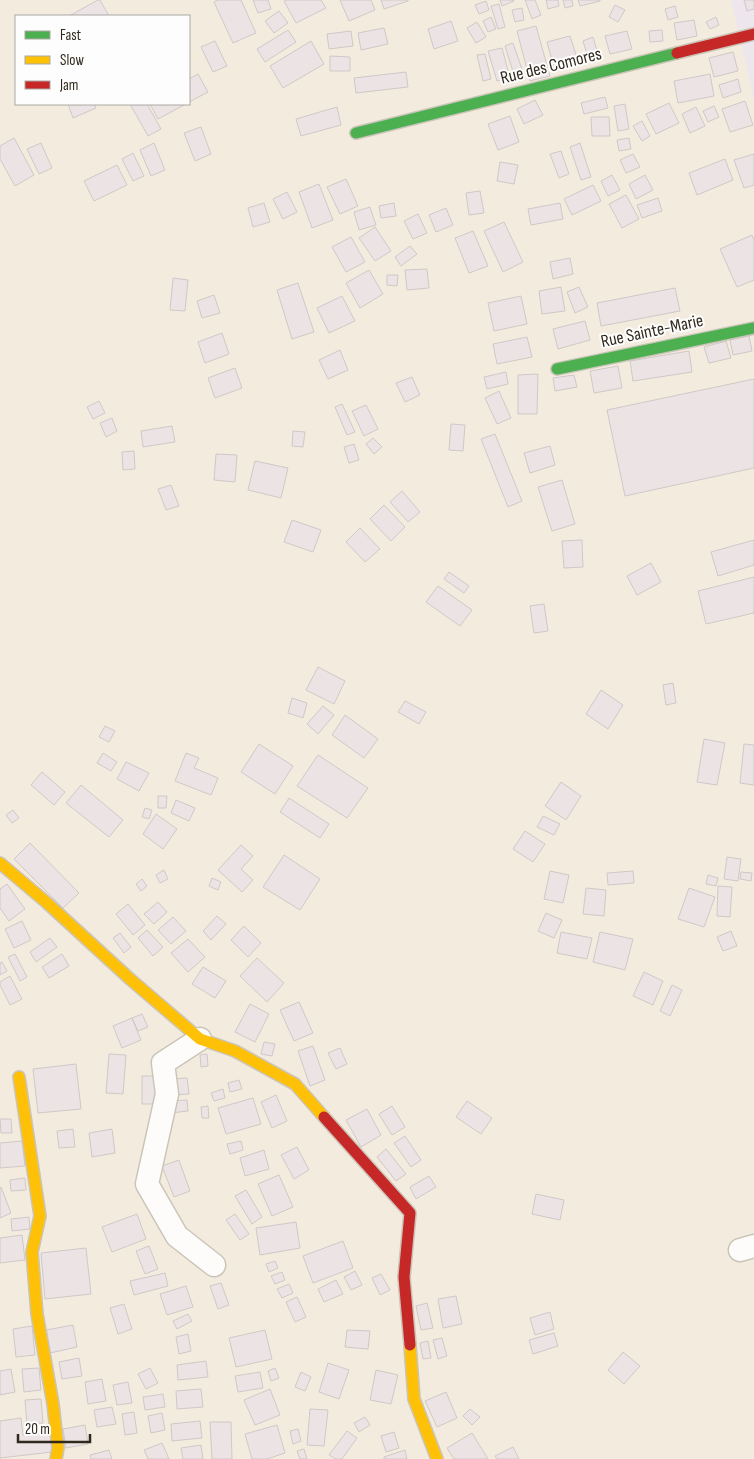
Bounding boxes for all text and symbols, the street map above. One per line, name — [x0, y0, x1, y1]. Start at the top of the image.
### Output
legend — [15, 15, 190, 105]
text: Fast — [60, 26, 82, 45]
street label: Rue des Comores — [498, 43, 604, 89]
text: Slow — [60, 51, 84, 70]
text: Jam — [59, 76, 78, 95]
street label: Rue Sainte-Marie — [599, 310, 705, 352]
scale bar — [18, 1412, 90, 1444]
text: 20 m — [25, 1420, 50, 1439]

